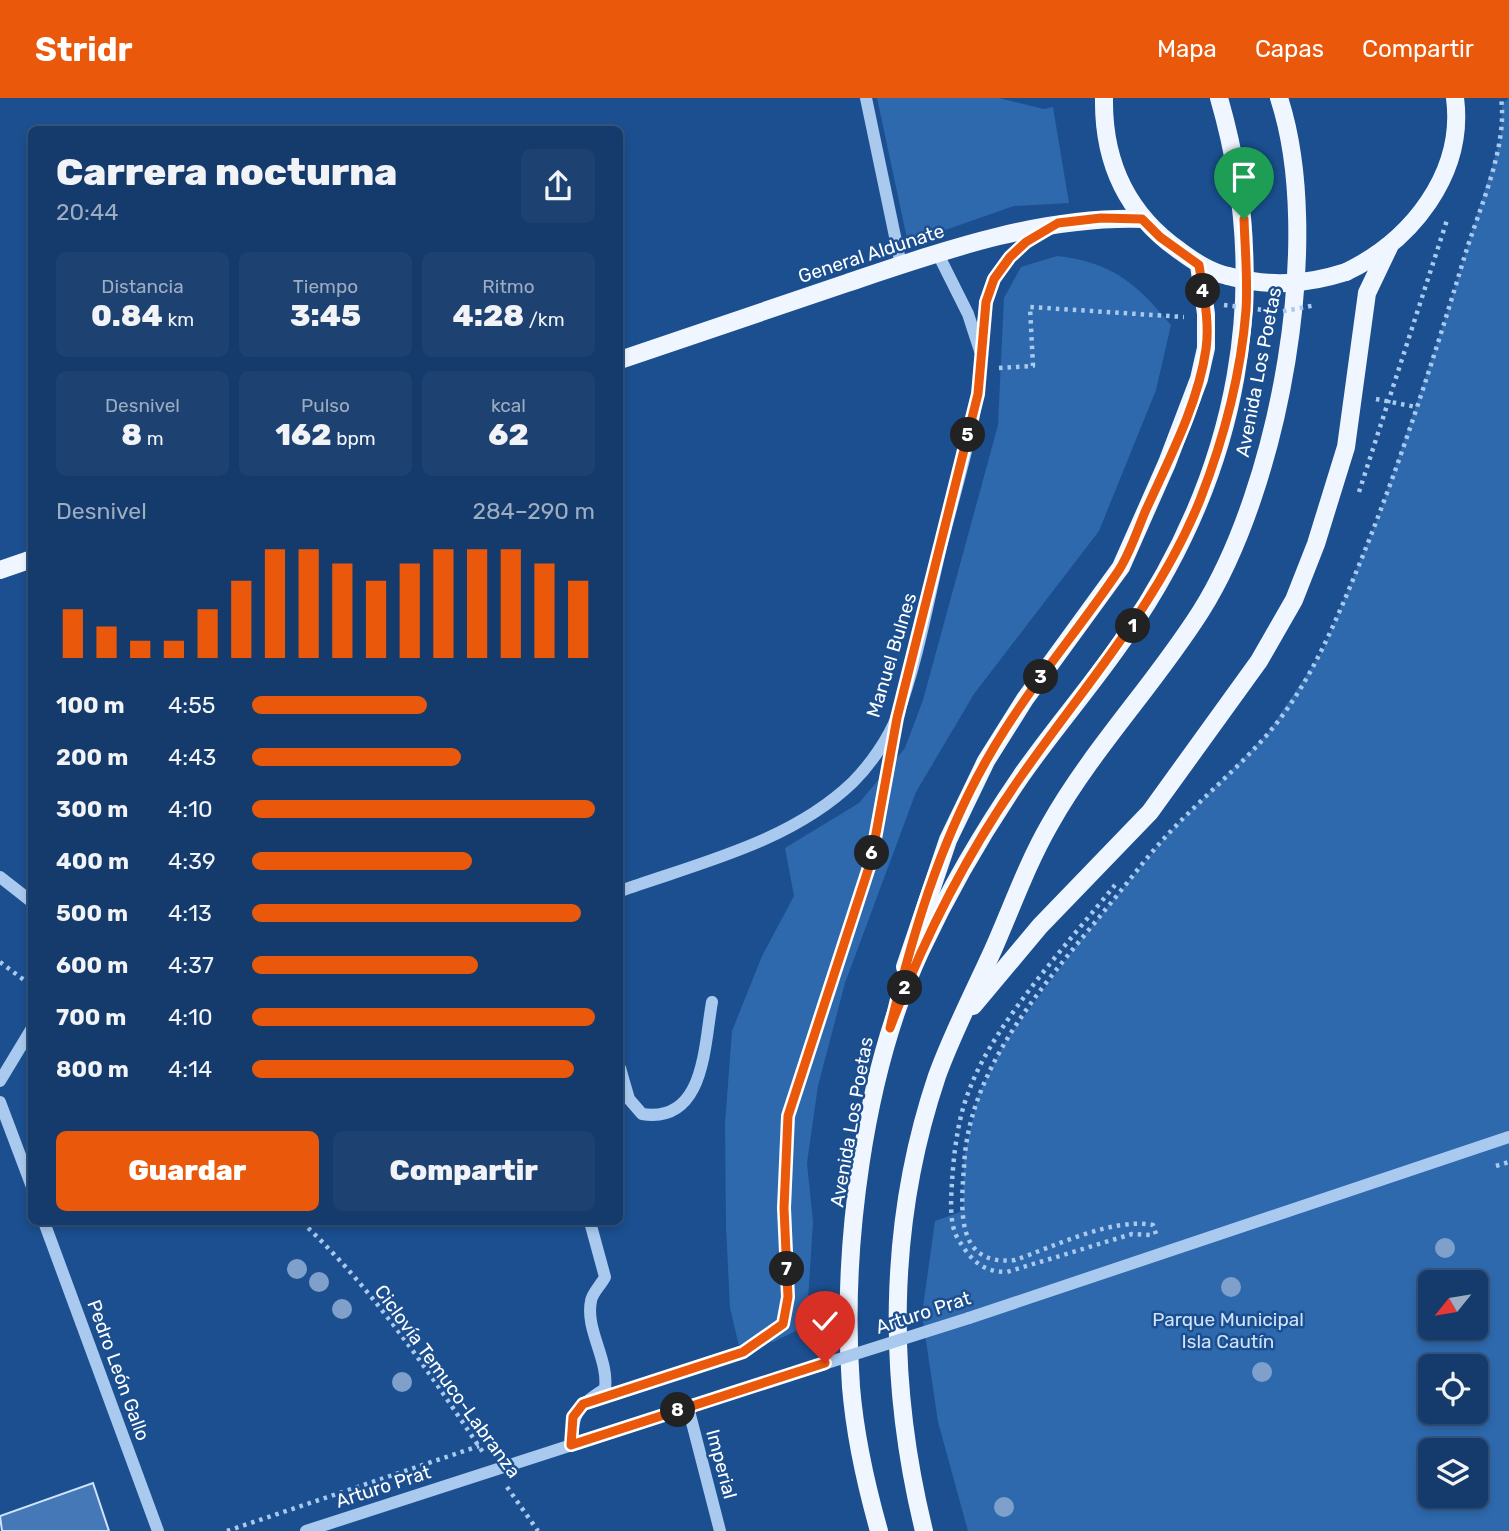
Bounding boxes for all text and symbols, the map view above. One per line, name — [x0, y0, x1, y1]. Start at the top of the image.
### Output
text: Stridr — [35, 30, 133, 69]
text: Mapa — [1157, 35, 1217, 63]
text: Capas — [1255, 35, 1324, 63]
text: Compartir — [1362, 35, 1474, 63]
pin — [1214, 147, 1274, 219]
text: Carrera nocturna — [56, 149, 397, 195]
button: share — [521, 149, 595, 223]
icon: arrive — [1225, 158, 1263, 196]
text: 20:44 — [56, 198, 119, 226]
street label: General Aldunate — [795, 219, 947, 288]
pin: 4 — [1186, 274, 1220, 308]
text: Distancia — [101, 275, 184, 298]
text: Tiempo — [293, 275, 358, 298]
text: Ritmo — [482, 275, 535, 298]
text: 4 — [1196, 279, 1209, 302]
street label: Avenida Los Poetas — [1231, 285, 1286, 459]
text: 0.84 — [91, 298, 163, 334]
text: 3:45 — [290, 298, 361, 334]
text: 4:28 — [452, 298, 524, 334]
text: km — [163, 308, 194, 331]
text: /km — [524, 308, 565, 331]
text: Desnivel — [105, 394, 180, 417]
text: Pulso — [301, 394, 350, 417]
text: kcal — [491, 394, 526, 417]
text: 8 — [121, 417, 142, 453]
text: 162 — [275, 417, 332, 453]
text: 62 — [488, 417, 529, 453]
pin: 5 — [950, 418, 986, 452]
text: 5 — [961, 423, 974, 446]
text: m — [142, 427, 164, 450]
text: bpm — [332, 427, 376, 450]
text: Desnivel — [56, 497, 147, 525]
text: 284–290 m — [472, 497, 595, 525]
street label: Manuel Bulnes — [862, 590, 921, 720]
pin: 1 — [1116, 608, 1150, 644]
text: 1 — [1128, 614, 1137, 637]
pin: 3 — [1024, 660, 1058, 694]
text: 3 — [1034, 665, 1047, 688]
text: 100 m — [56, 691, 125, 719]
text: 4:55 — [168, 691, 216, 719]
text: 200 m — [56, 743, 128, 771]
text: 4:43 — [168, 743, 216, 771]
text: 300 m — [56, 795, 128, 823]
text: 4:10 — [168, 795, 213, 823]
pin: 6 — [854, 836, 890, 870]
text: 6 — [865, 841, 878, 864]
text: 400 m — [56, 847, 129, 875]
text: 4:39 — [168, 847, 216, 875]
text: 500 m — [56, 899, 128, 927]
text: 4:13 — [168, 899, 212, 927]
text: 600 m — [56, 951, 128, 979]
text: 4:37 — [168, 951, 214, 979]
pin: 2 — [888, 970, 922, 1006]
text: 2 — [898, 976, 911, 999]
text: 700 m — [56, 1003, 126, 1031]
text: 4:10 — [168, 1003, 213, 1031]
street label: Avenida Los Poetas — [825, 1035, 878, 1209]
text: 800 m — [56, 1055, 129, 1083]
text: 4:14 — [168, 1055, 212, 1083]
button: Guardar — [56, 1131, 319, 1211]
button: Compartir — [333, 1131, 595, 1211]
pin: 7 — [770, 1252, 804, 1286]
text: 7 — [781, 1257, 792, 1280]
north arrow — [1418, 1270, 1488, 1340]
map controls — [1418, 1270, 1488, 1508]
street label: Ciclovía Temuco-Labranza — [370, 1280, 525, 1482]
street label: Arturo Prat — [873, 1286, 974, 1339]
pin — [795, 1291, 855, 1363]
street label: Pedro León Gallo — [82, 1297, 155, 1444]
icon: check — [806, 1302, 844, 1340]
park label: Parque Municipal Isla Cautín — [1152, 1308, 1304, 1353]
button: locate — [1418, 1354, 1488, 1424]
pin: 8 — [660, 1392, 696, 1428]
text: 8 — [671, 1398, 684, 1421]
street label: Imperial — [701, 1427, 742, 1501]
button: layers — [1418, 1438, 1488, 1508]
street label: Arturo Prat — [333, 1460, 434, 1513]

